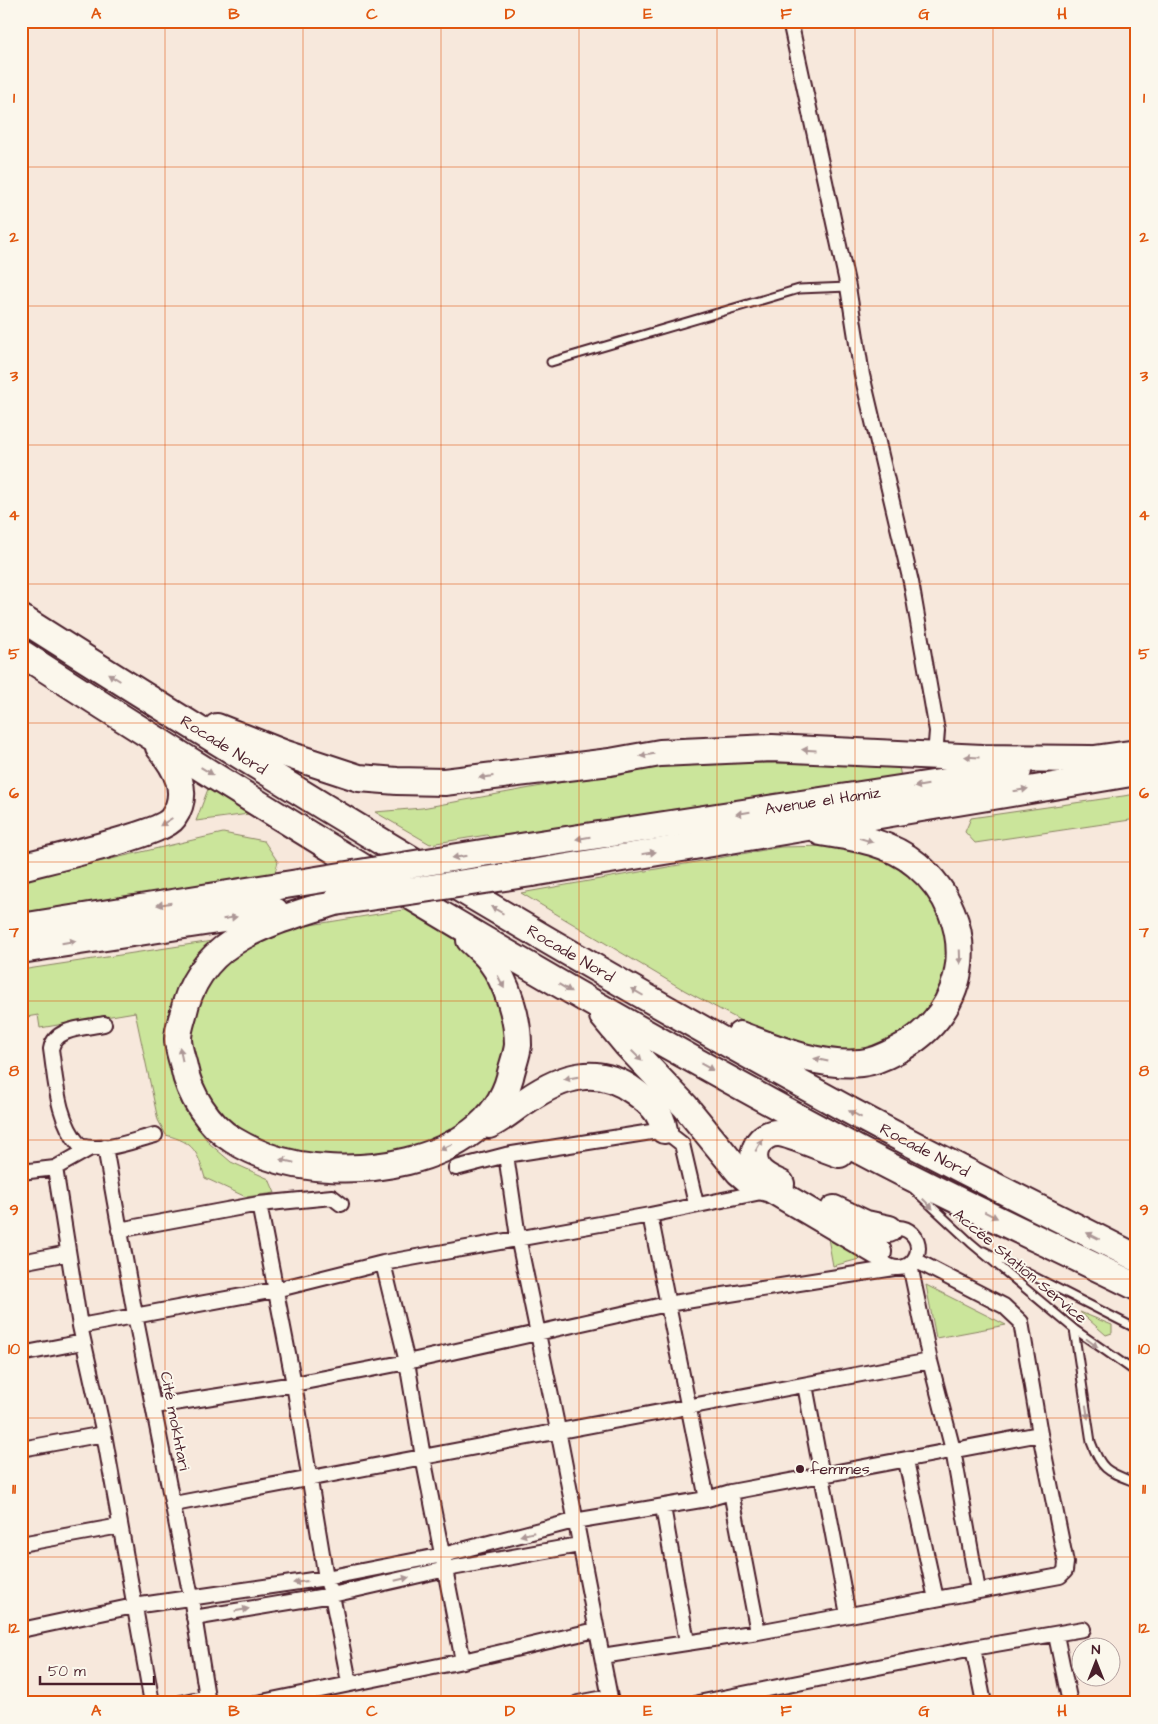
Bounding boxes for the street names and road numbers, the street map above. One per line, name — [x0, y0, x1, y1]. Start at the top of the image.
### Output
street label: Rocade Nord — [176, 710, 271, 780]
street label: Avenue el Hamiz — [763, 781, 882, 821]
street label: Rocade Nord — [523, 920, 618, 988]
street label: Rocade Nord — [876, 1118, 973, 1183]
street label: Accée Station Service — [948, 1203, 1092, 1329]
street label: Cité mokhtari — [155, 1370, 195, 1473]

